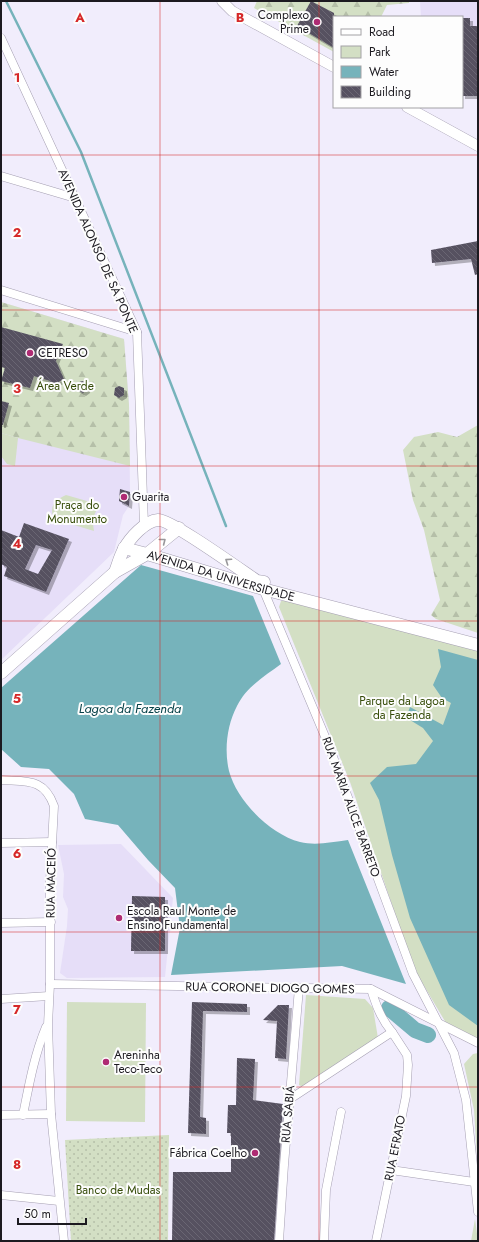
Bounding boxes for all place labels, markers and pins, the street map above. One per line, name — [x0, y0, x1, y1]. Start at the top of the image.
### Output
place label: Complexo Prime — [258, 6, 309, 38]
marker: Complexo Prime — [312, 17, 322, 27]
place label: CETRESO — [38, 344, 88, 362]
marker: CETRESO — [25, 348, 35, 358]
place label: Guarita — [132, 488, 169, 506]
marker: Guarita — [119, 492, 129, 502]
place label: Escola Raul Monte de Ensino Fundamental — [127, 902, 236, 934]
marker: Escola Raul Monte de Ensino Fundamental — [114, 913, 124, 923]
place label: Areninha Teco-Teco — [114, 1046, 163, 1078]
marker: Areninha Teco-Teco — [101, 1057, 111, 1067]
place label: Fábrica Coelho — [169, 1144, 247, 1162]
marker: Fábrica Coelho — [250, 1148, 260, 1158]

